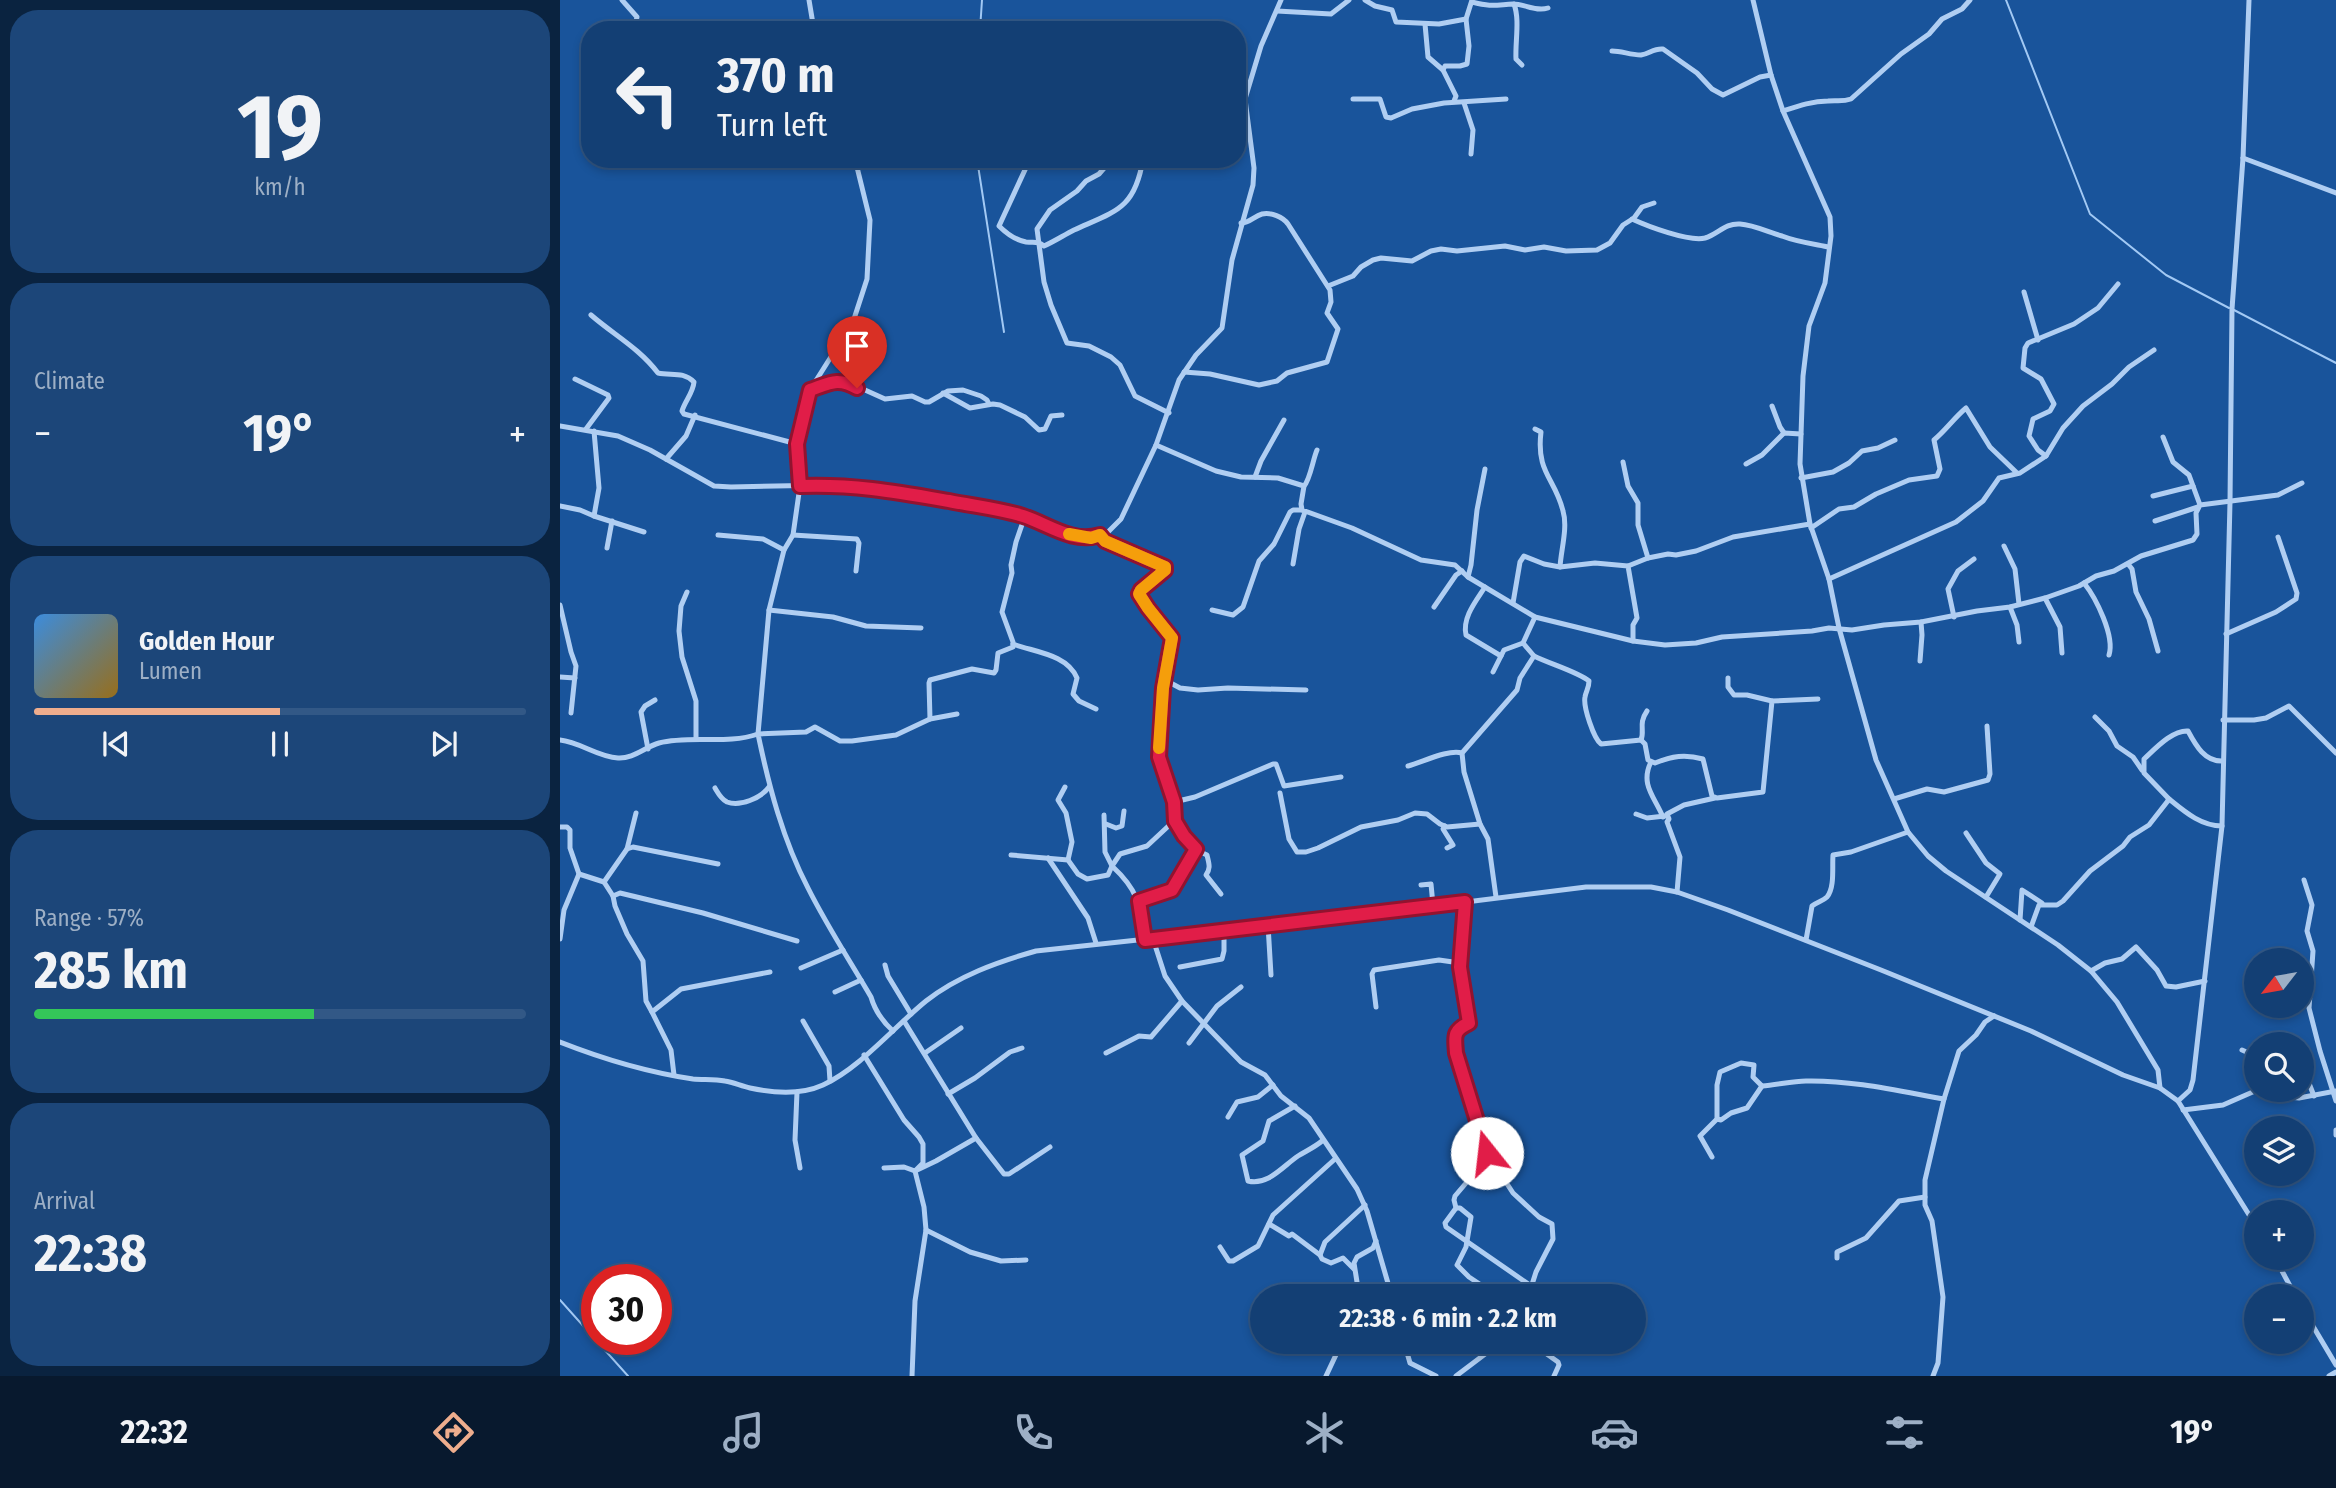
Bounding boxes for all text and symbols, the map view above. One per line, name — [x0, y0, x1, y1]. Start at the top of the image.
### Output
text: 370 m — [717, 46, 835, 105]
icon: left — [602, 49, 693, 140]
text: 19 — [237, 73, 323, 182]
text: Turn left — [717, 106, 827, 144]
text: km/h — [254, 173, 306, 201]
pin — [827, 316, 887, 388]
icon: arrive — [838, 327, 876, 365]
text: Climate — [34, 367, 105, 395]
text: 19° — [243, 402, 317, 465]
text: − — [34, 411, 51, 457]
text: + — [509, 411, 526, 457]
text: Golden Hour — [139, 626, 274, 657]
text: Lumen — [139, 657, 202, 685]
icon: previous — [97, 725, 135, 763]
icon: pause — [261, 725, 299, 763]
icon: next — [425, 725, 463, 763]
text: Range · 57% — [34, 904, 144, 932]
text: 285 km — [34, 939, 188, 1002]
north arrow — [2244, 948, 2314, 1018]
map controls — [2244, 948, 2314, 1354]
button: search — [2244, 1032, 2314, 1102]
position arrow — [1450, 1116, 1524, 1190]
button: layers — [2244, 1116, 2314, 1186]
text: Arrival — [34, 1187, 95, 1215]
button: + — [2244, 1200, 2314, 1270]
text: 22:38 — [34, 1222, 147, 1285]
speed limit sign: 30 — [581, 1264, 672, 1355]
button: − — [2244, 1284, 2314, 1354]
text: 22:38 · 6 min · 2.2 km — [1339, 1303, 1557, 1334]
icon: directions — [429, 1408, 478, 1457]
icon: music — [719, 1408, 768, 1457]
icon: phone — [1009, 1408, 1058, 1457]
icon: climate — [1300, 1408, 1349, 1457]
icon: car — [1590, 1408, 1639, 1457]
icon: filters — [1880, 1408, 1929, 1457]
text: 22:32 — [121, 1413, 188, 1451]
text: 19° — [2170, 1413, 2215, 1451]

